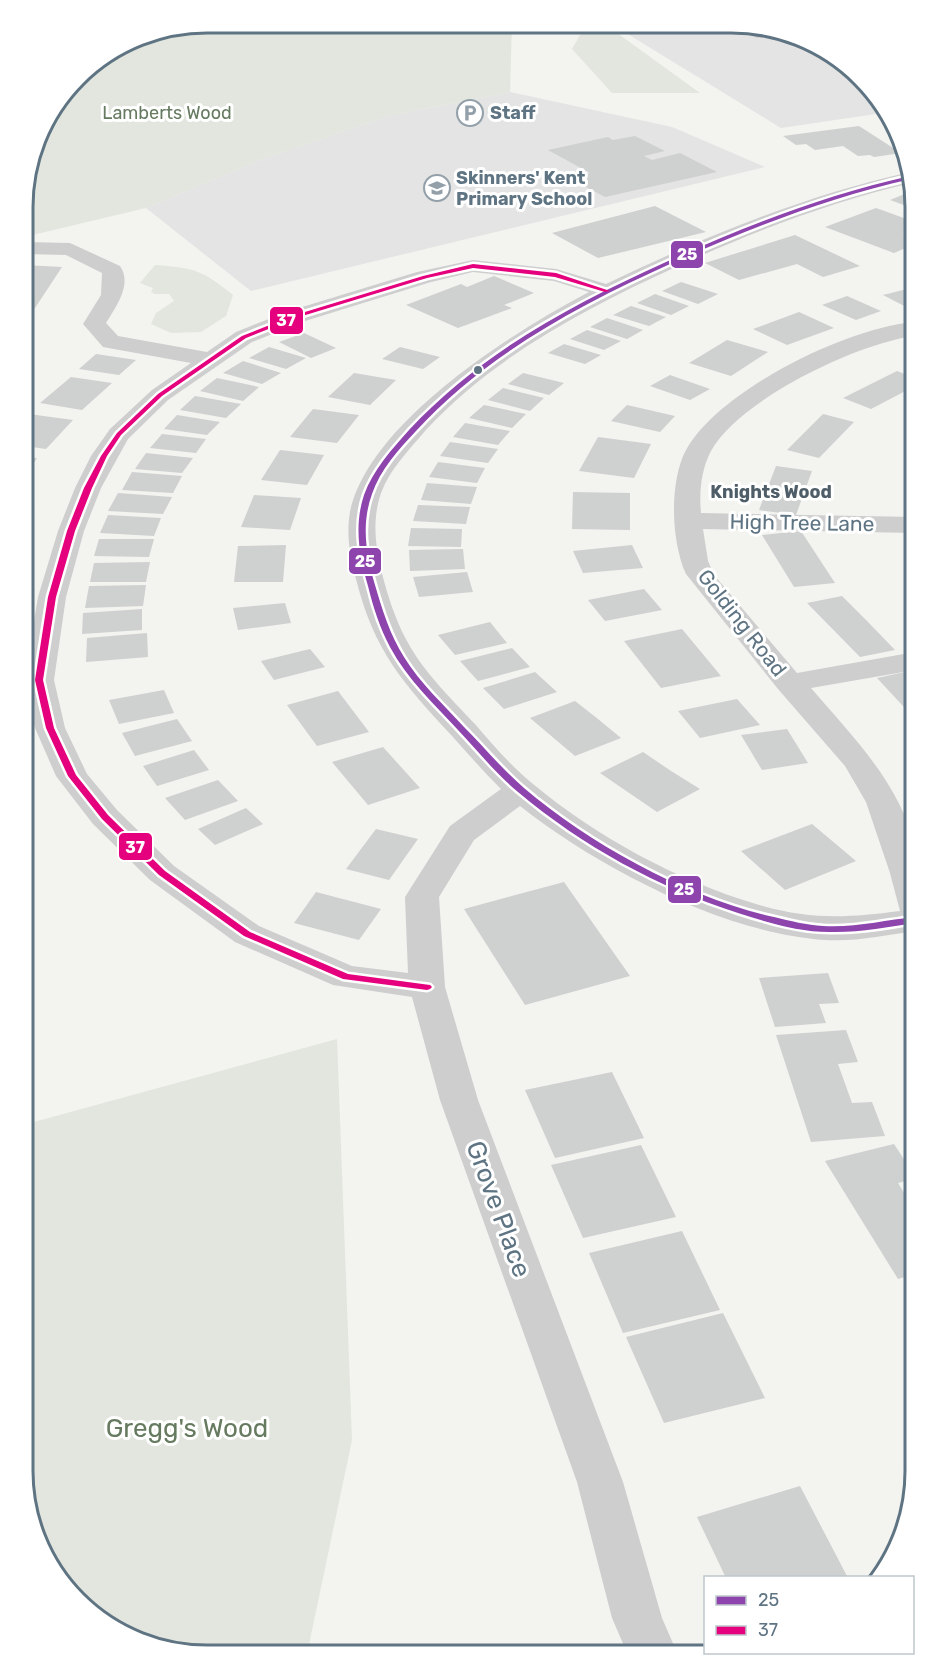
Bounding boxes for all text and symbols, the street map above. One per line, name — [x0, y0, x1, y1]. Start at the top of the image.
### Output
parking icon: Staff — [455, 98, 485, 128]
park label: Lamberts Wood — [102, 102, 232, 124]
place label: Staff — [490, 102, 536, 124]
place label: Skinners' Kent Primary School — [456, 167, 592, 210]
school or university icon: Skinners' Kent Primary School — [422, 173, 452, 203]
line badge: 25 — [670, 240, 704, 269]
text: 25 — [677, 245, 697, 264]
line badge: 37 — [269, 306, 304, 335]
text: 37 — [276, 311, 296, 330]
unlabelled marker — [472, 364, 484, 376]
district label: Knights Wood — [710, 481, 832, 503]
street label: High Tree Lane — [729, 509, 875, 536]
line badge: 25 — [348, 547, 382, 575]
text: 25 — [355, 552, 375, 571]
street label: Golding Road — [693, 564, 792, 681]
line badge: 37 — [118, 832, 153, 861]
text: 37 — [125, 838, 145, 857]
line badge: 25 — [667, 875, 702, 904]
text: 25 — [674, 880, 694, 899]
street label: Grove Place — [460, 1137, 538, 1282]
park label: Gregg's Wood — [106, 1413, 268, 1444]
legend — [704, 1576, 914, 1654]
text: 25 — [758, 1589, 779, 1611]
text: 37 — [758, 1619, 778, 1641]

